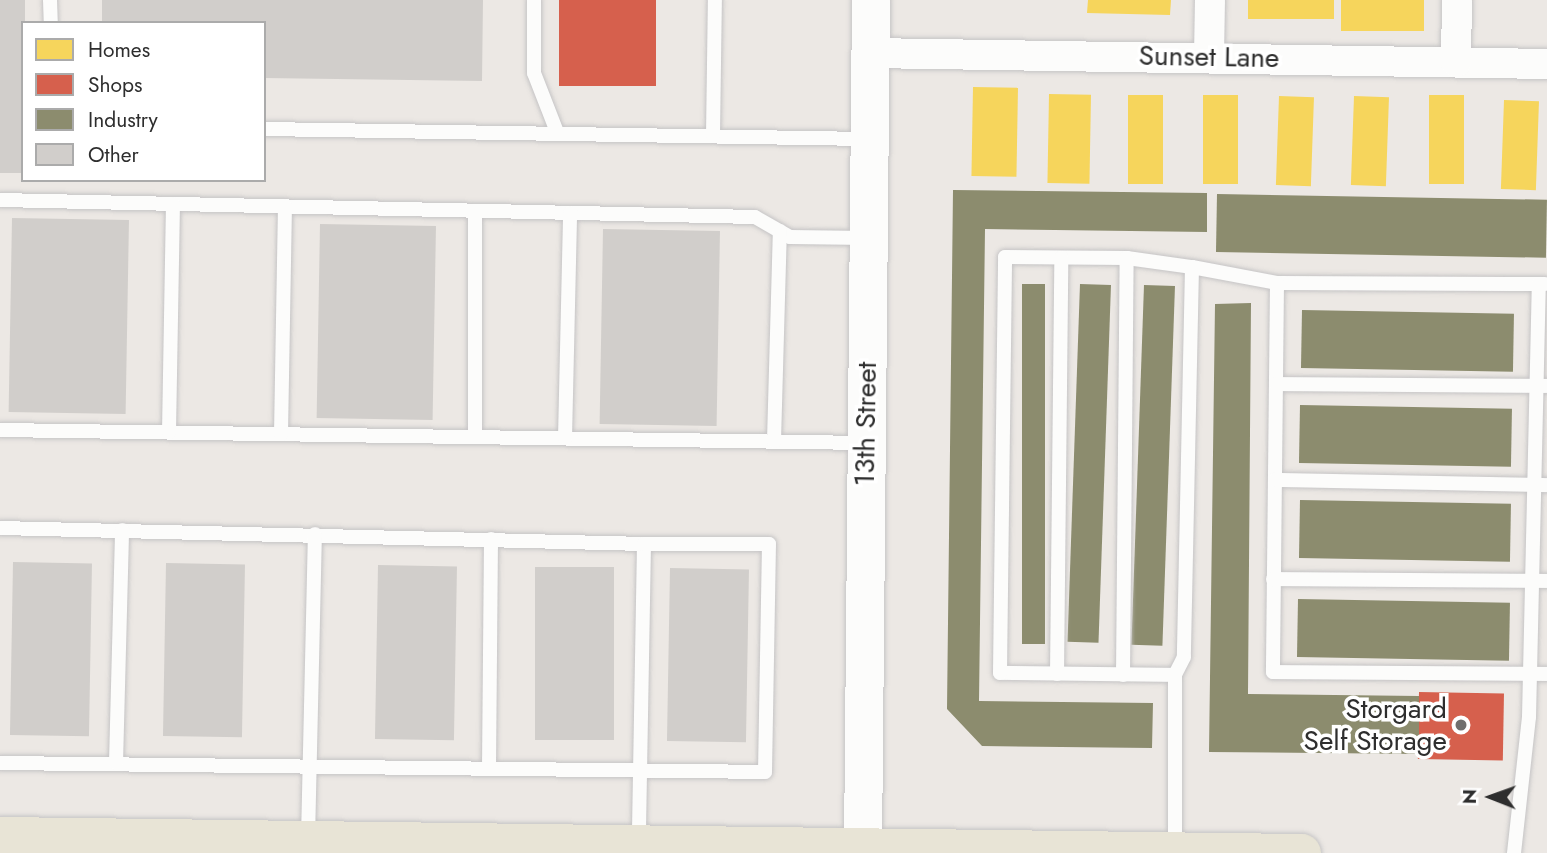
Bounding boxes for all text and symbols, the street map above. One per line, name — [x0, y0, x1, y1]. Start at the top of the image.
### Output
legend — [21, 21, 266, 182]
text: Homes — [88, 35, 150, 65]
street label: Sunset Lane — [1138, 39, 1280, 75]
text: Shops — [88, 70, 142, 100]
text: Industry — [88, 105, 158, 135]
text: Other — [88, 140, 139, 170]
street label: 13th Street — [848, 361, 884, 487]
place label: Storgard Self Storage — [1304, 692, 1447, 758]
marker: Storgard Self Storage — [1453, 717, 1469, 733]
north arrow — [1456, 762, 1526, 832]
text: N — [1456, 789, 1483, 804]

